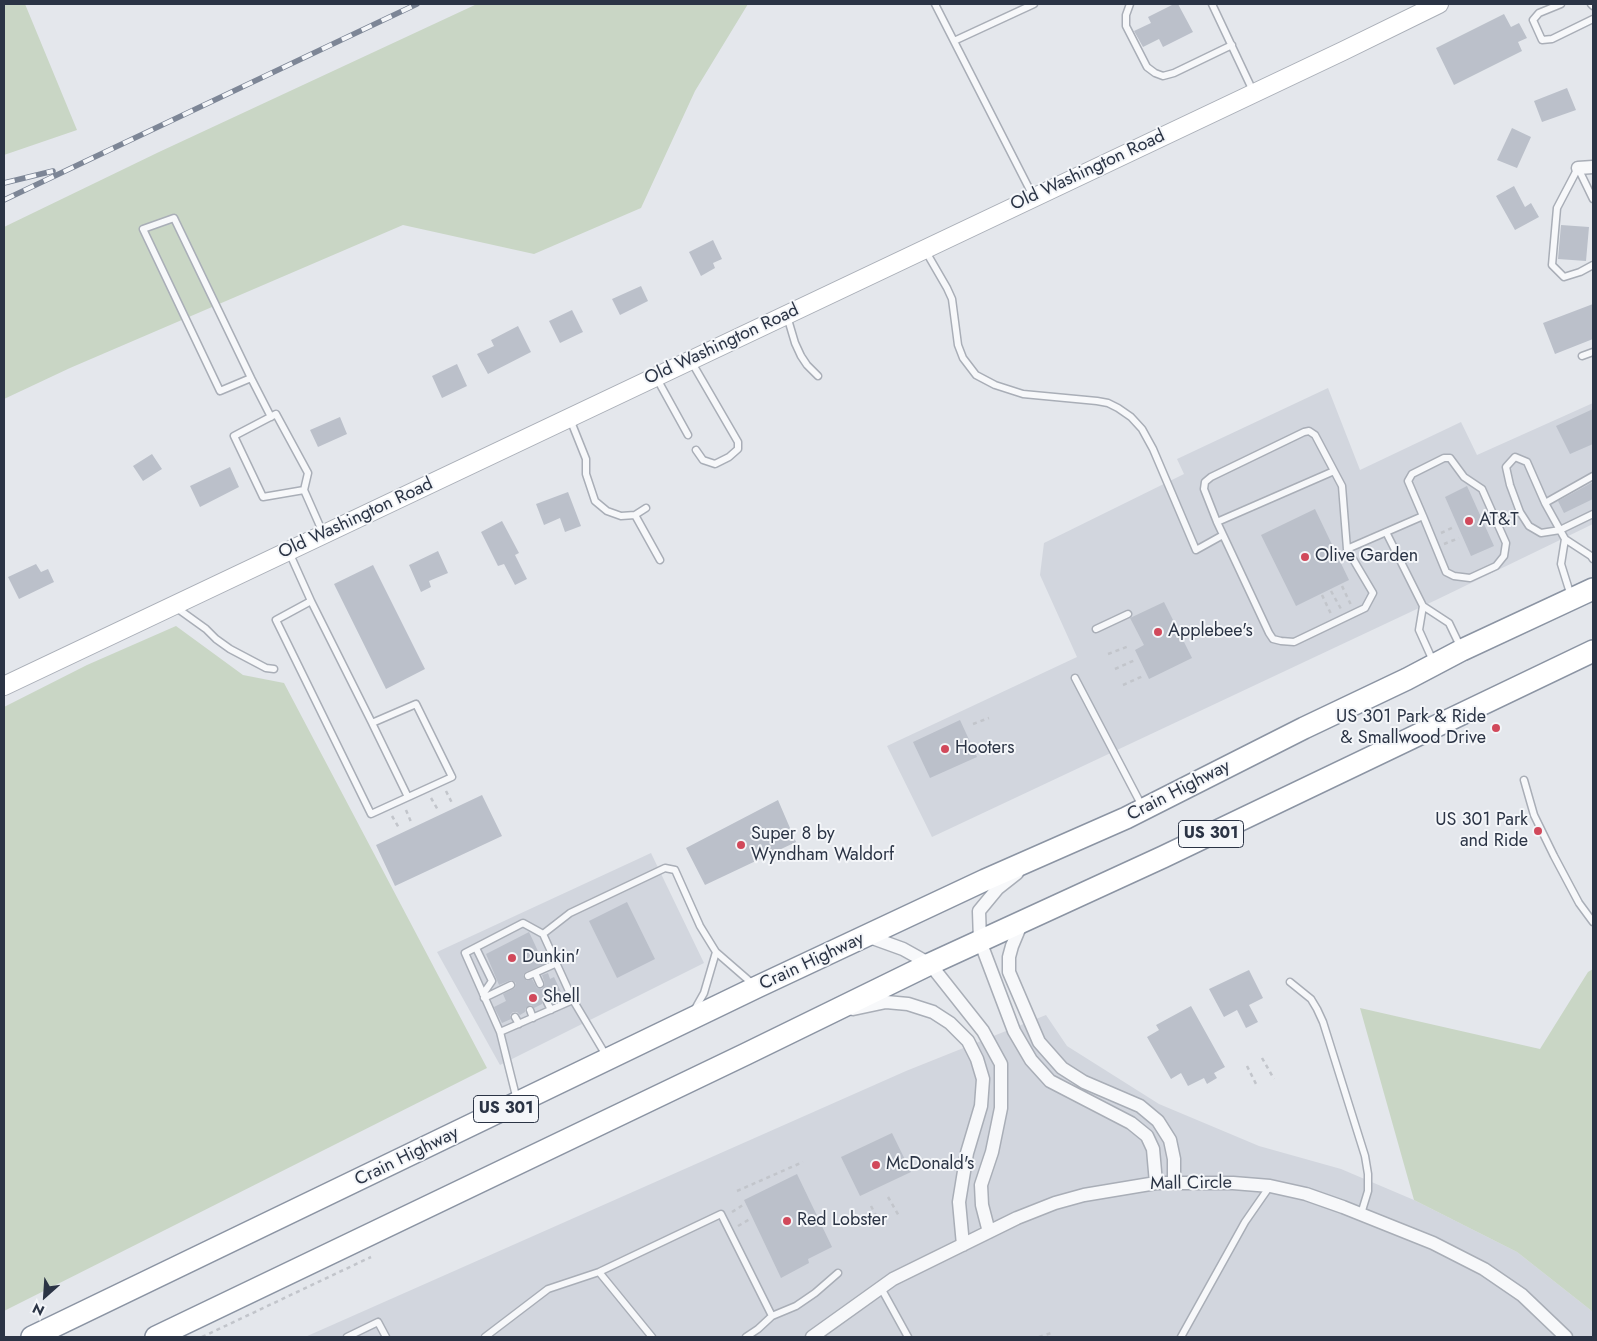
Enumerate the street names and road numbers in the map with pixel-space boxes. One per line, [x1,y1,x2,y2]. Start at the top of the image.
street label: Old Washington Road [1007,126,1169,216]
street label: Old Washington Road [641,300,803,390]
street label: Old Washington Road [275,474,437,564]
street label: Crain Highway [1124,756,1234,826]
road number: US 301 [1178,821,1244,848]
street label: Crain Highway [756,928,868,996]
road number: US 301 [474,1096,538,1122]
street label: Crain Highway [352,1123,462,1191]
street label: Mall Circle [1150,1172,1232,1196]

